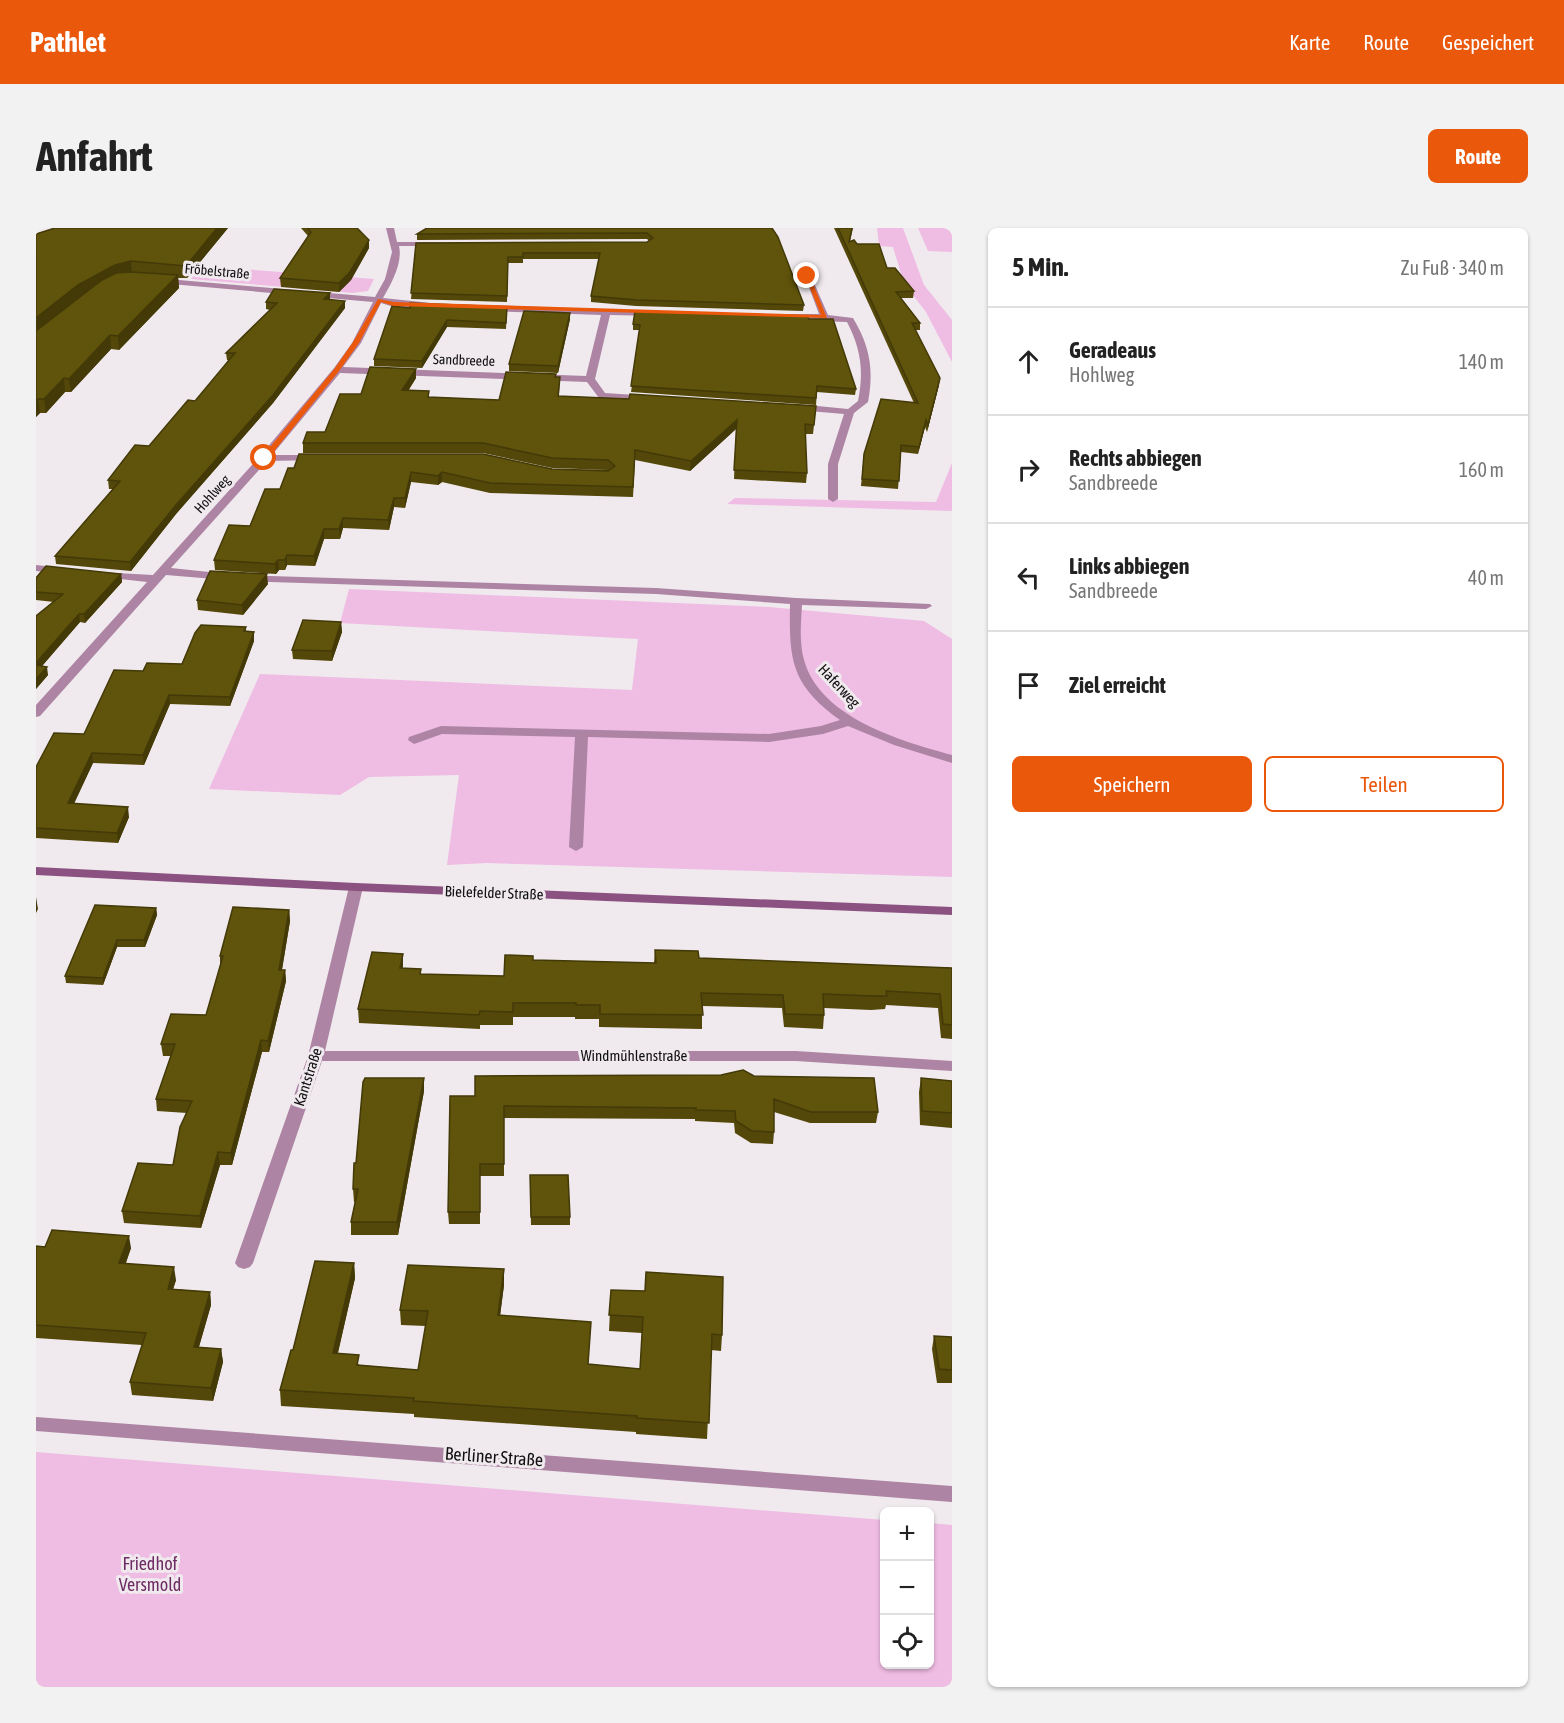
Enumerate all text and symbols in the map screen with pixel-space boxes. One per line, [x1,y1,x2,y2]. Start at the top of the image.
text: Pathlet [30,26,106,58]
text: Karte [1289,30,1330,54]
text: Route [1363,30,1409,54]
text: Gespeichert [1442,30,1534,54]
button: Route [1428,129,1528,183]
text: Anfahrt [36,132,153,180]
text: 5 Min. [1012,252,1068,282]
text: Zu Fuß · 340 m [1401,256,1504,279]
street label: Fröbelstraße [184,260,250,282]
route end [793,262,819,288]
text: Geradeaus [1069,337,1156,363]
icon: ahead [1012,345,1045,378]
text: 140 m [1459,350,1504,373]
street label: Sandbreede [433,351,495,369]
text: Hohlweg [1069,363,1134,386]
route start [250,444,276,470]
text: Rechts abbiegen [1069,445,1202,471]
icon: right [1012,453,1045,486]
text: 160 m [1459,458,1504,481]
text: Sandbreede [1069,471,1158,494]
street label: Hohlweg [191,472,233,516]
text: Links abbiegen [1069,553,1190,579]
icon: left [1012,561,1045,594]
text: 40 m [1468,566,1504,589]
text: Sandbreede [1069,579,1158,602]
street label: Haferweg [815,660,864,711]
icon: arrive [1012,669,1045,702]
text: Ziel erreicht [1069,672,1166,698]
button: Speichern [1012,756,1252,812]
button: Teilen [1264,756,1504,812]
street label: Bielefelder Straße [444,882,544,903]
street label: Kantstraße [290,1045,325,1108]
street label: Windmühlenstraße [581,1047,687,1064]
street label: Berliner Straße [444,1443,544,1470]
map controls [880,1507,934,1669]
button: + [880,1507,934,1561]
park label: Friedhof Versmold [119,1553,181,1595]
button: − [880,1561,934,1615]
button: locate [880,1615,934,1669]

